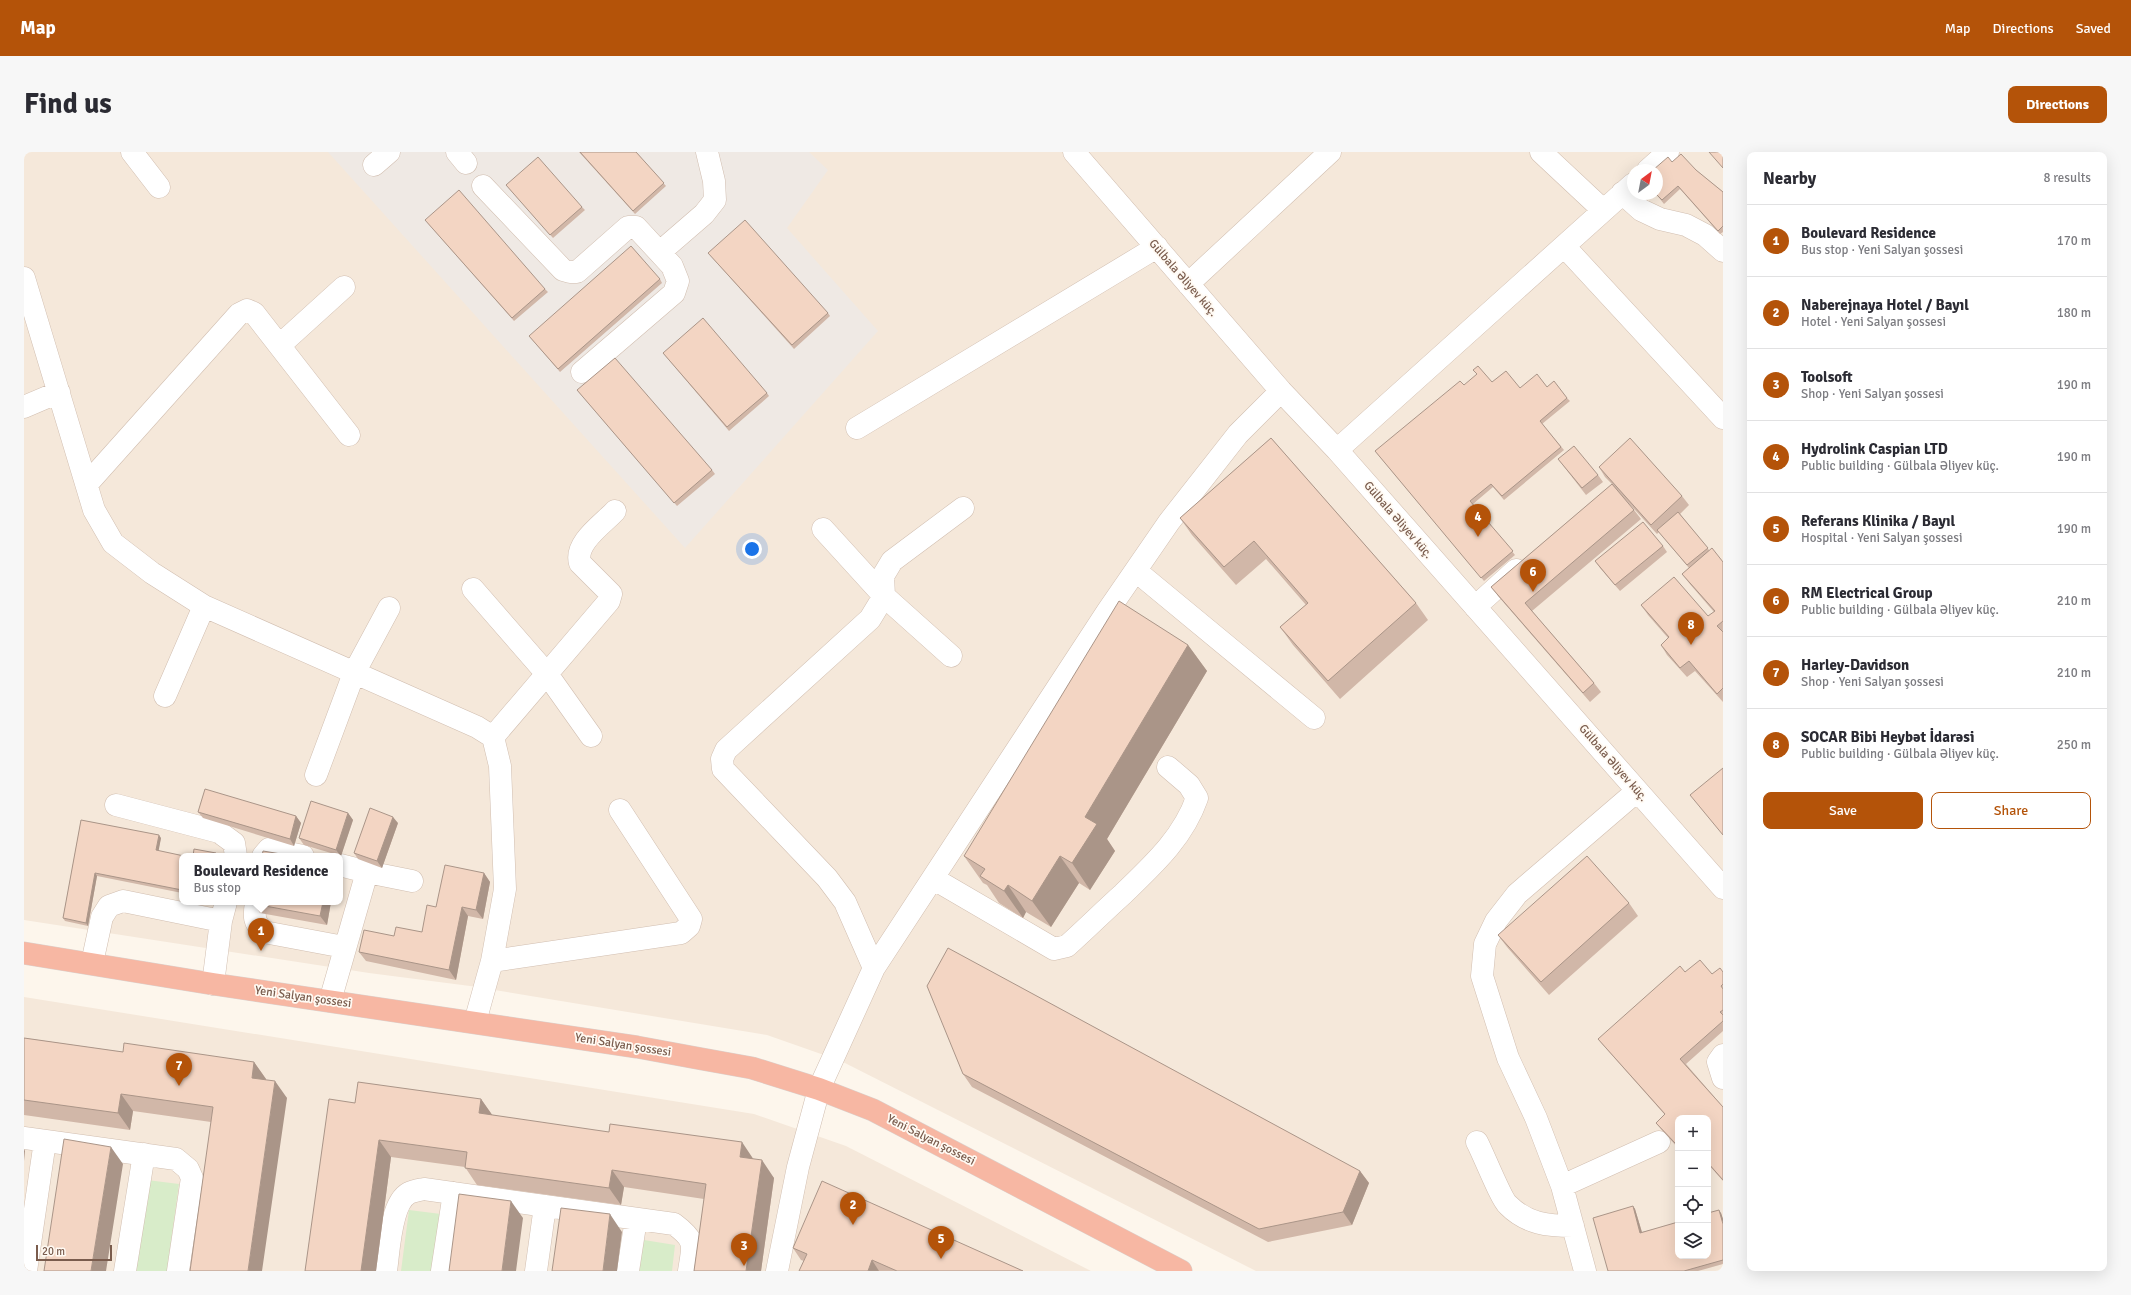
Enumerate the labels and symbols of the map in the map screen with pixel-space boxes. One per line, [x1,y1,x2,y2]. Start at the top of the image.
north arrow [1627,164,1663,200]
street label: Gülbala Əliyev küç. [1145,236,1221,320]
street label: Gülbala Əliyev küç. [1360,478,1436,562]
pin: 4 [1465,504,1491,537]
your location [742,539,762,559]
pin: 6 [1520,559,1546,592]
pin: 8 [1678,612,1704,645]
street label: Gülbala Əliyev küç. [1575,721,1651,805]
pin: 1 [248,918,274,951]
street label: Yeni Salyan şossesi [254,983,352,1011]
street label: Yeni Salyan şossesi [574,1030,672,1060]
pin: 7 [166,1053,192,1086]
street label: Yeni Salyan şossesi [884,1111,978,1169]
pin: 2 [840,1192,866,1225]
pin: 5 [928,1226,954,1259]
pin: 3 [731,1233,757,1266]
scale bar [36,1243,112,1262]

